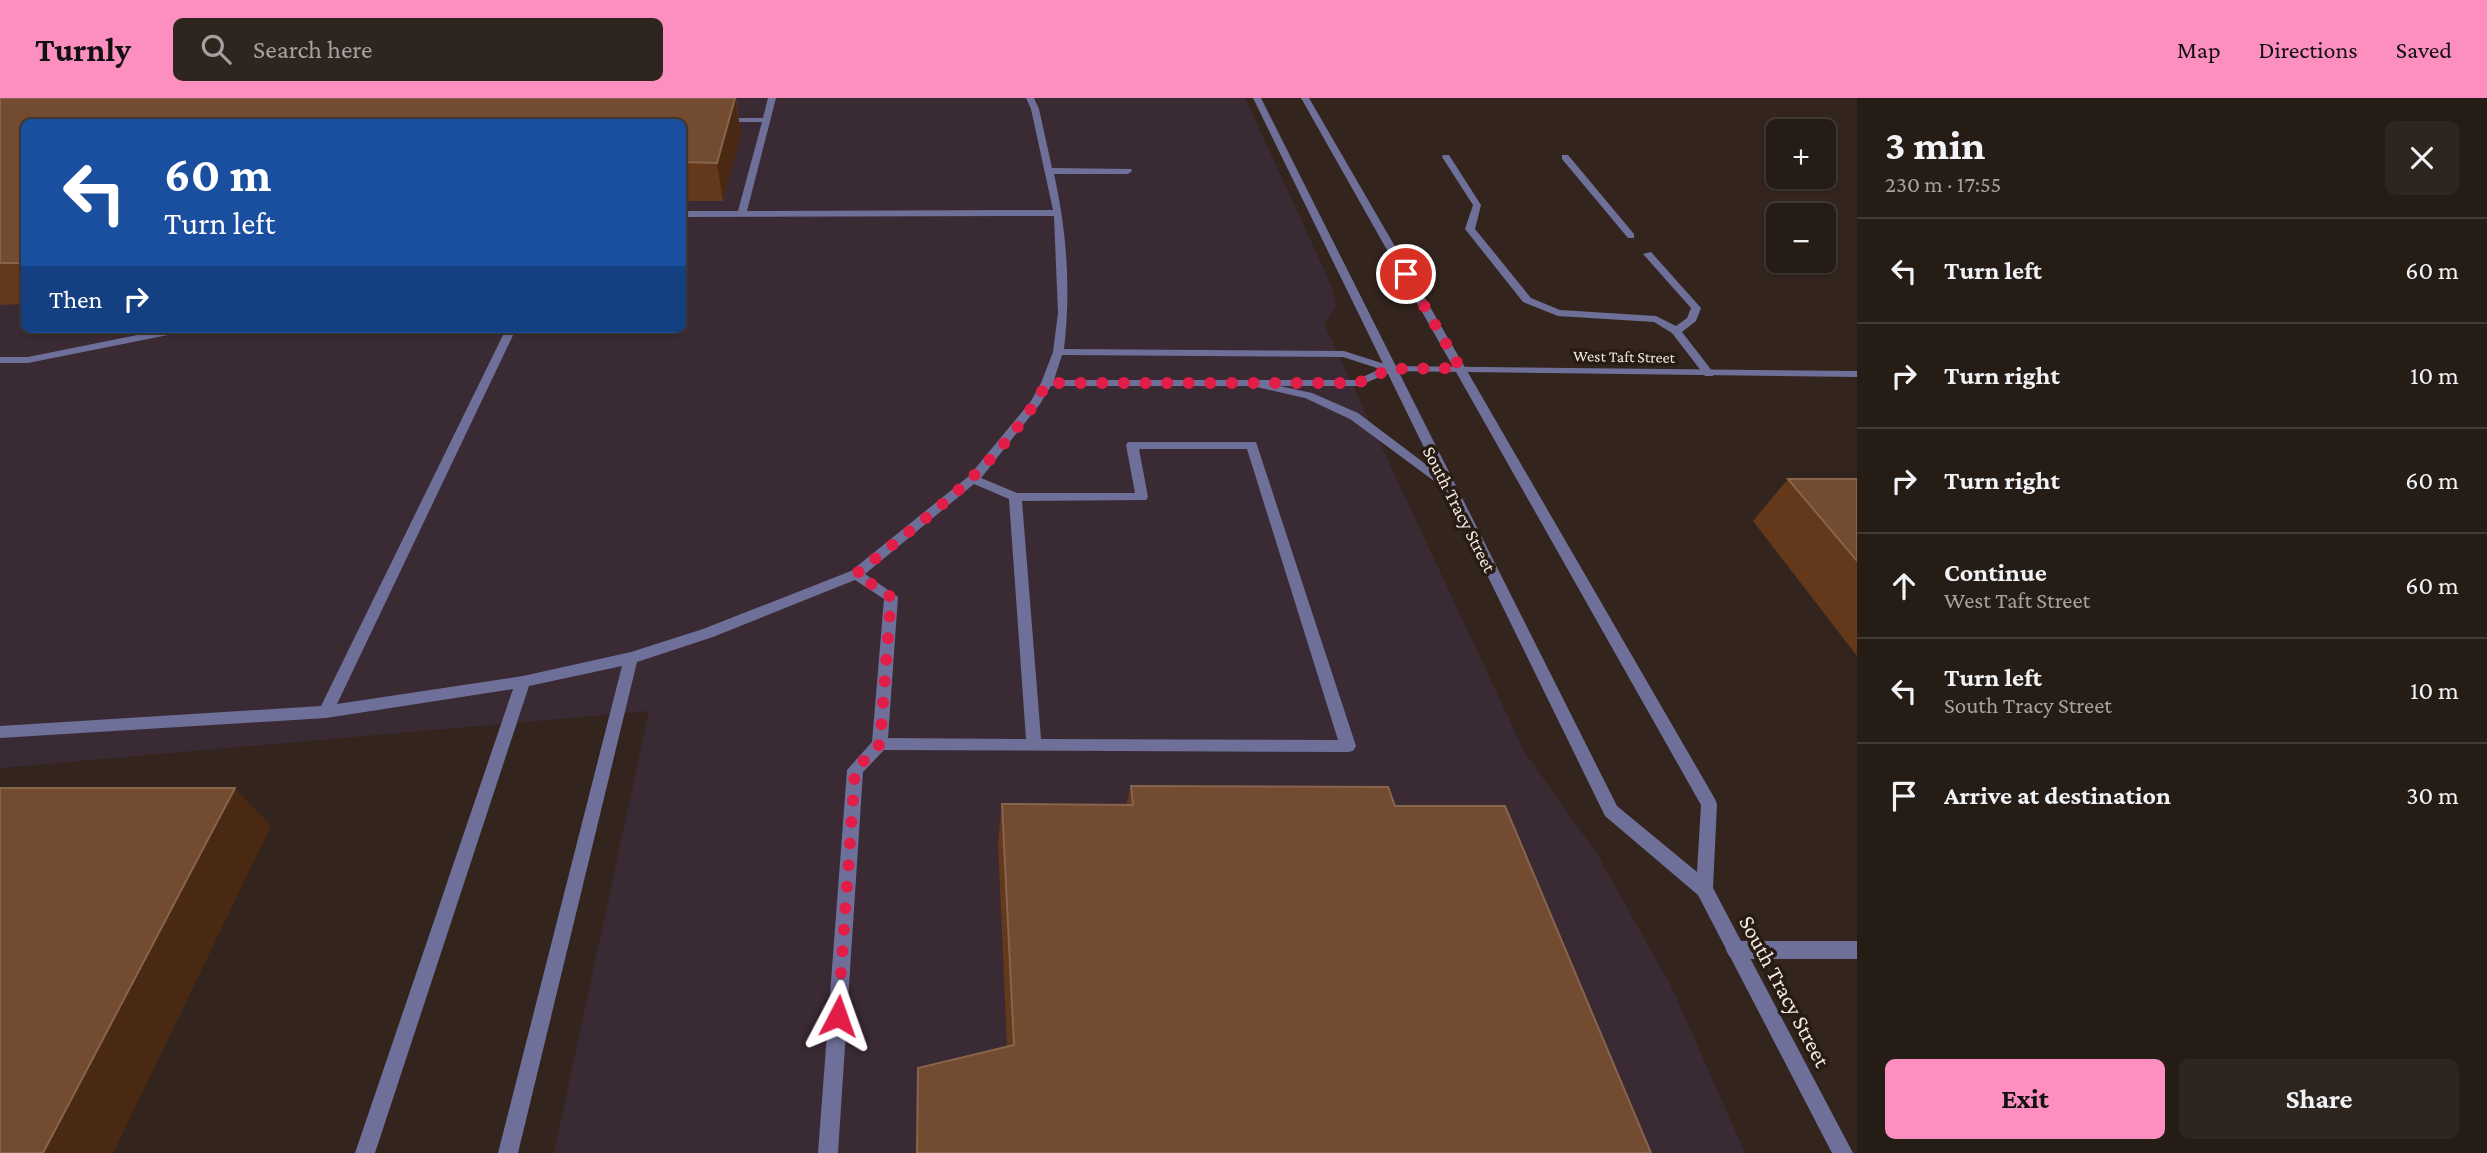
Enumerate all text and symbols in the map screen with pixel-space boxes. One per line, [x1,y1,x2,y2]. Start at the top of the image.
search box [173,18,663,81]
icon: search [197,30,235,68]
text: Turnly [35,31,131,68]
text: Search here [253,35,372,64]
text: Map [2177,36,2221,63]
text: Directions [2259,36,2358,63]
text: Saved [2396,36,2452,63]
map controls [1766,119,1836,273]
button: + [1766,119,1836,189]
text: 3 min [1885,121,1985,168]
button: close [2385,121,2459,195]
icon: left [49,147,140,238]
text: 60 m [164,147,271,202]
text: 230 m · 17:55 [1885,171,2001,197]
button: − [1766,203,1836,273]
text: Turn left [164,205,275,241]
pin [1376,244,1436,304]
icon: left [1885,252,1923,290]
icon: arrive [1387,255,1425,293]
text: Turn left [1944,256,2042,285]
text: 60 m [2405,256,2459,285]
icon: right [117,280,155,318]
text: Then [49,285,103,314]
street label: West Taft Street [1573,347,1676,366]
icon: right [1885,357,1923,395]
text: Turn right [1944,361,2060,390]
text: 10 m [2410,361,2459,390]
street label: South Tracy Street [1419,443,1501,576]
icon: right [1885,462,1923,500]
text: Turn right [1944,466,2060,495]
text: 60 m [2405,466,2459,495]
text: Continue [1944,558,2047,587]
icon: ahead [1885,567,1923,605]
text: 60 m [2405,571,2459,600]
text: West Taft Street [1944,587,2090,613]
text: Turn left [1944,663,2042,692]
icon: left [1885,672,1923,710]
text: 10 m [2410,676,2459,705]
text: South Tracy Street [1944,692,2112,718]
icon: arrive [1885,777,1923,815]
text: Arrive at destination [1944,781,2171,810]
text: 30 m [2406,781,2459,810]
street label: South Tracy Street [1734,911,1836,1072]
position arrow [801,979,875,1053]
button: Exit [1885,1059,2165,1139]
button: Share [2179,1059,2459,1139]

